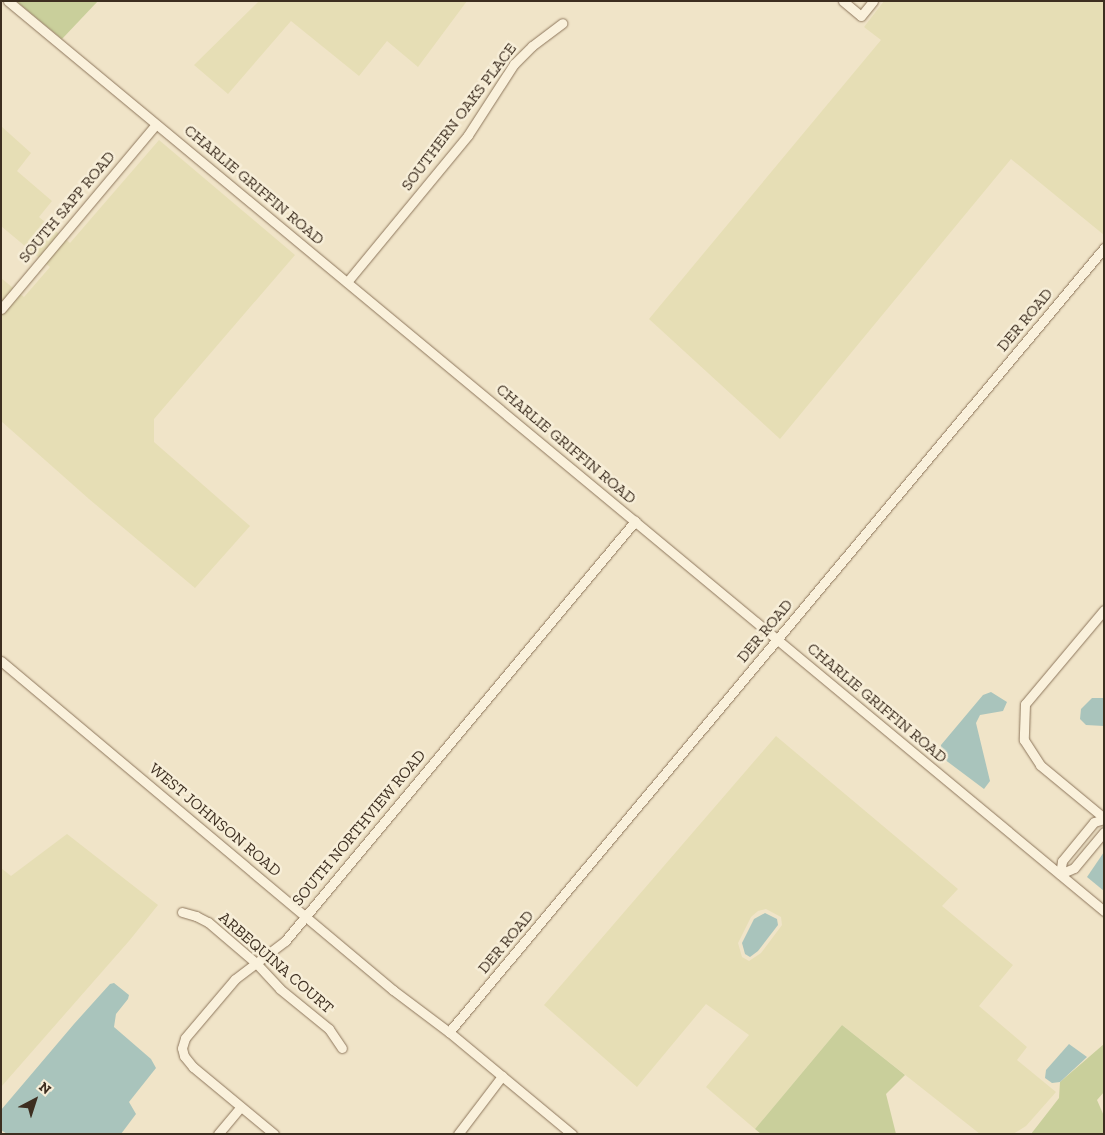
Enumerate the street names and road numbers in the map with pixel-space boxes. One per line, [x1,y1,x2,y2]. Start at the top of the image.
street label: SOUTHERN OAKS PLACE [397,39,521,195]
street label: CHARLIE GRIFFIN ROAD [180,121,328,249]
street label: SOUTH SAPP ROAD [15,147,119,267]
street label: DER ROAD [993,284,1057,356]
street label: CHARLIE GRIFFIN ROAD [492,380,640,508]
street label: DER ROAD [733,595,797,667]
street label: CHARLIE GRIFFIN ROAD [803,639,951,767]
street label: SOUTH NORTHVIEW ROAD [288,746,430,910]
street label: WEST JOHNSON ROAD [145,759,285,881]
street label: DER ROAD [474,906,538,978]
street label: ARBEQUINA COURT [215,908,337,1018]

